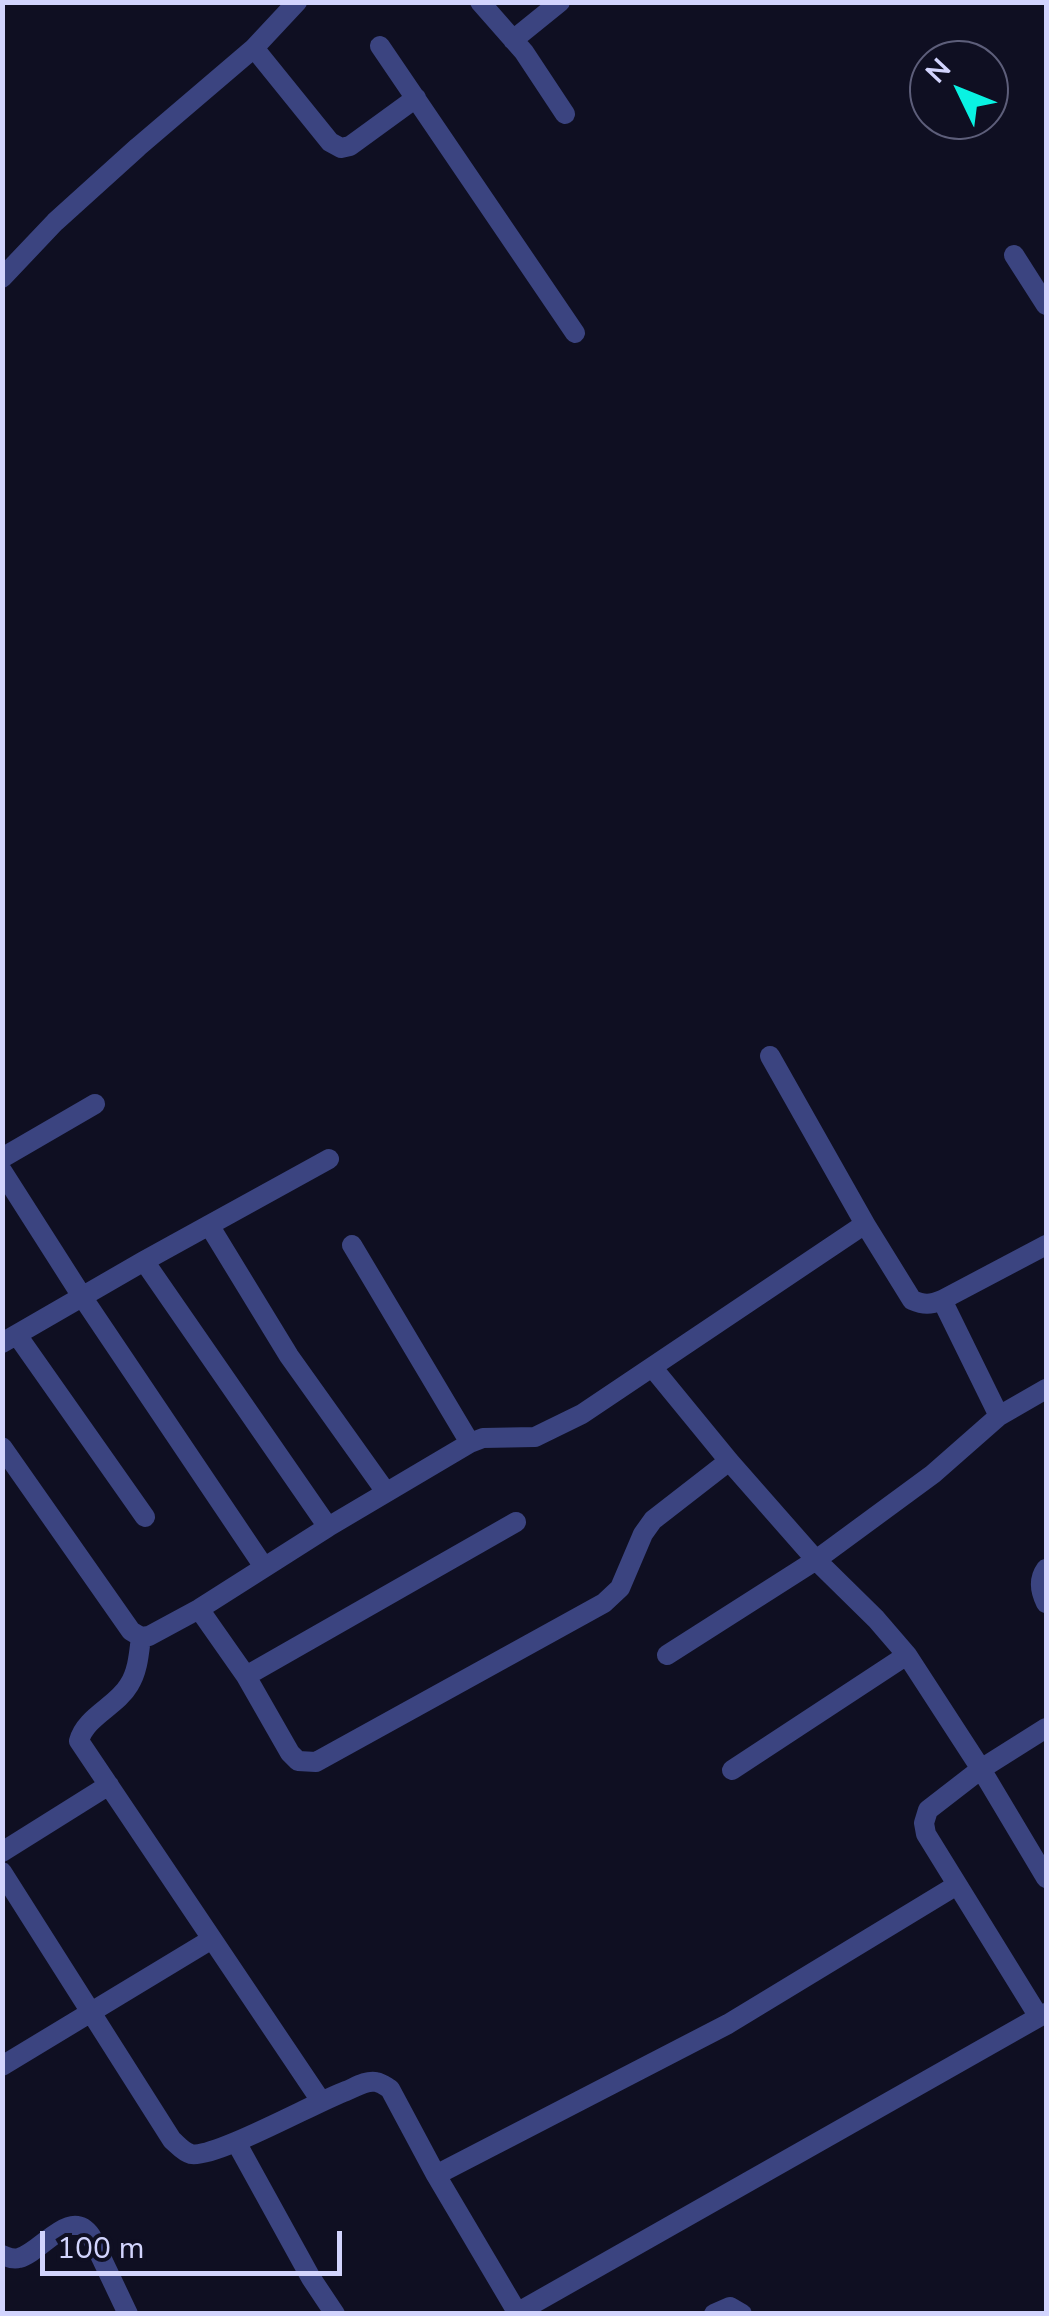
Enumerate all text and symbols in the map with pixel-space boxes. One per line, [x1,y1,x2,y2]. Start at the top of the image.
north arrow [909,40,1009,140]
text: N [917,50,960,92]
scale bar [45,2211,348,2273]
text: 100 m [57,2228,144,2269]

